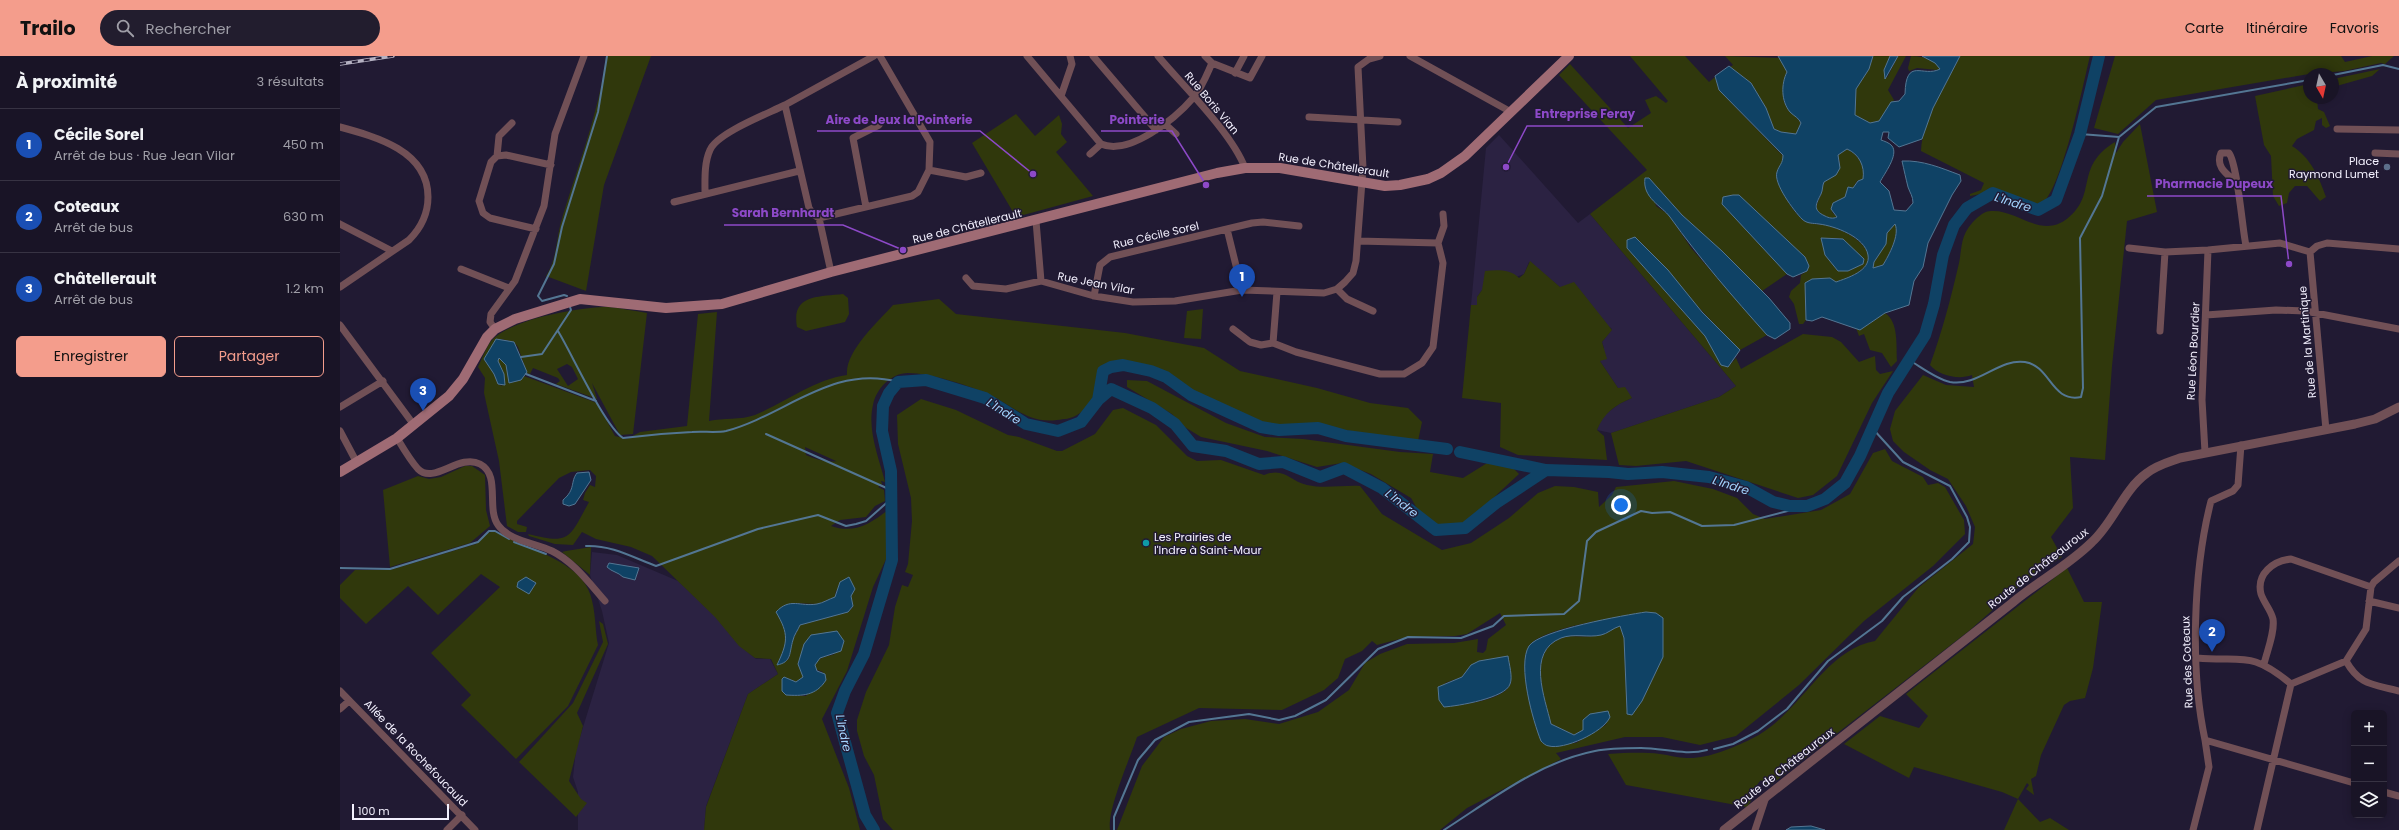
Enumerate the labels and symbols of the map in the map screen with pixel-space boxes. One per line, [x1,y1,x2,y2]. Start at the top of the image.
street label: Rue Boris Vian [1181,68,1243,138]
north arrow [2303,68,2339,104]
callout: Entreprise Feray [1527,102,1643,126]
text: Entreprise Feray [1535,105,1636,122]
callout: Aire de Jeux la Pointerie [817,107,980,131]
callout: Pointerie [1101,107,1172,131]
text: Aire de Jeux la Pointerie [826,111,973,128]
text: Pointerie [1109,111,1165,128]
street label: Rue de Châtellerault [1277,148,1391,182]
place label: Place Raymond Lumet [2289,153,2379,182]
marker: Place Raymond Lumet [2382,162,2392,172]
callout: Pharmacie Dupeux [2147,172,2281,196]
text: Pharmacie Dupeux [2155,175,2274,192]
water label: L'Indre [1992,188,2034,216]
callout: Sarah Bernhardt [724,201,843,225]
text: Sarah Bernhardt [732,204,834,221]
street label: Rue de Châtellerault [911,205,1023,247]
street label: Rue Cécile Sorel [1111,217,1201,253]
pin: 1 [1229,264,1255,297]
street label: Rue Jean Vilar [1056,268,1136,298]
street label: Rue de la Martinique [2294,285,2320,399]
street label: Rue Léon Bourdier [2182,302,2204,400]
pin: 3 [410,378,436,411]
water label: L'Indre [983,394,1025,429]
water label: L'Indre [1710,471,1752,499]
water label: L'Indre [1382,485,1423,522]
your location [1611,495,1631,515]
street label: Route de Châteauroux [1984,523,2092,612]
place label: Les Prairies de l'Indre à Saint-Maur [1154,529,1262,558]
marker: Les Prairies de l'Indre à Saint-Maur [1141,538,1151,548]
street label: Rue des Coteaux [2177,615,2197,709]
pin: 2 [2199,619,2225,652]
street label: Allée de la Rochefoucauld [361,696,471,810]
water label: L'Indre [832,713,856,754]
street label: Route de Châteauroux [1730,723,1838,812]
scale bar [352,802,449,821]

